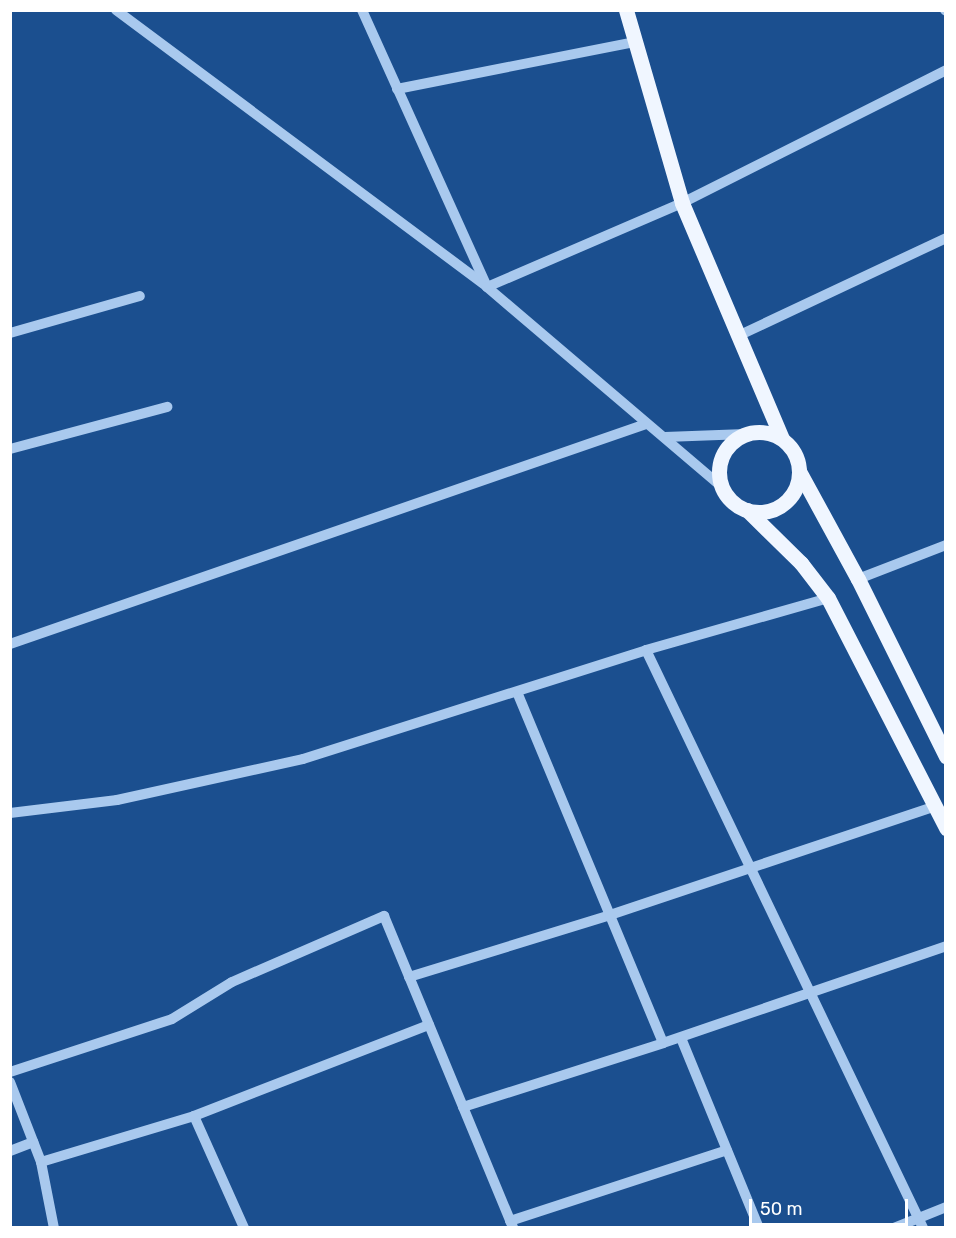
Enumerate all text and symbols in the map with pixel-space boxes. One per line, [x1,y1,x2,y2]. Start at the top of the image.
scale bar [752,1187,911,1225]
text: 50 m [760,1198,803,1220]

